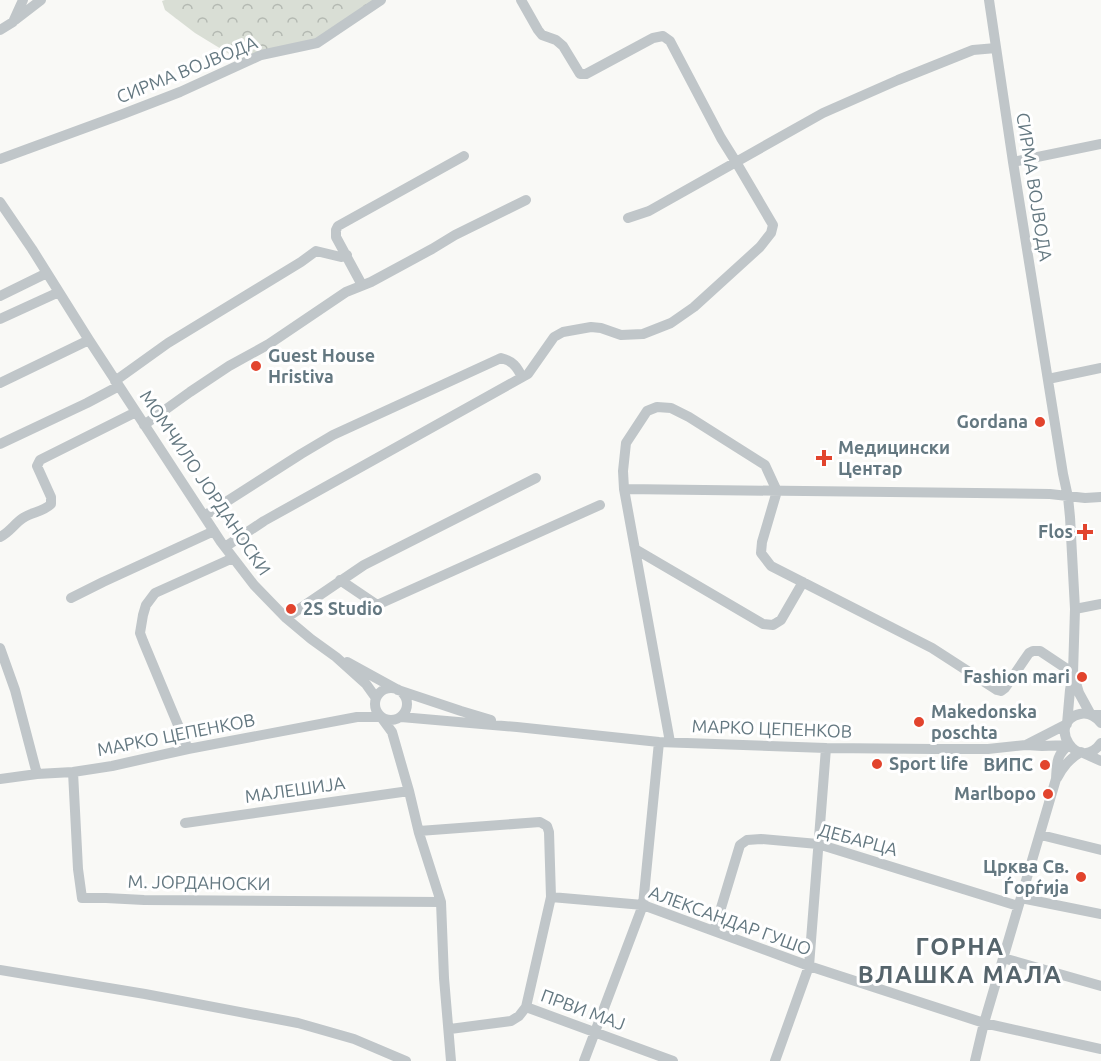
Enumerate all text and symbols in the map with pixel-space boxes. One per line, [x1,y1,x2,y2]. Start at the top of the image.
street label: СИРМА ВОЈВОДА [113,32,260,106]
street label: СИРМА ВОЈВОДА [1013,111,1057,263]
place label: Guest House Hristiva [268,345,375,386]
marker: Guest House Hristiva [249,359,263,373]
street label: МОМЧИЛО ЈОРДАНОСКИ [136,386,275,579]
place label: Gordana [957,411,1028,431]
marker: Gordana [1033,415,1047,429]
place label: Медицински Центар [838,437,950,478]
marker: Медицински Центар [815,449,833,467]
place label: Flos [1038,521,1073,541]
marker: Flos [1078,525,1092,539]
place label: 2S Studio [303,598,383,618]
marker: 2S Studio [284,602,298,616]
place label: Fashion mari [963,666,1070,686]
marker: Fashion mari [1075,670,1089,684]
place label: Makedonska poschta [931,701,1037,742]
street label: МАРКО ЦЕПЕНКОВ [95,709,256,759]
street label: МАРКО ЦЕПЕНКОВ [692,715,853,741]
marker: Makedonska poschta [912,715,926,729]
place label: Sport life [889,753,968,773]
place label: ВИПС [983,754,1033,774]
marker: Sport life [870,757,884,771]
marker: ВИПС [1038,758,1052,772]
street label: МАЛЕШИЈА [243,772,347,806]
place label: Marlbopo [954,783,1036,803]
marker: Marlbopo [1041,787,1055,801]
street label: ДЕБАРЦА [817,819,900,859]
place label: Црква Св. Ѓoрѓијa [983,856,1069,897]
marker: Црква Св. Ѓoрѓијa [1074,870,1088,884]
street label: М. ЈОРДАНОСКИ [127,871,271,893]
street label: АЛЕКСАНДАР ГУШО [647,881,814,959]
district label: ГОРНА ВЛАШКА МАЛА [858,933,1062,988]
street label: ПРВИ МАЈ [538,985,628,1034]

